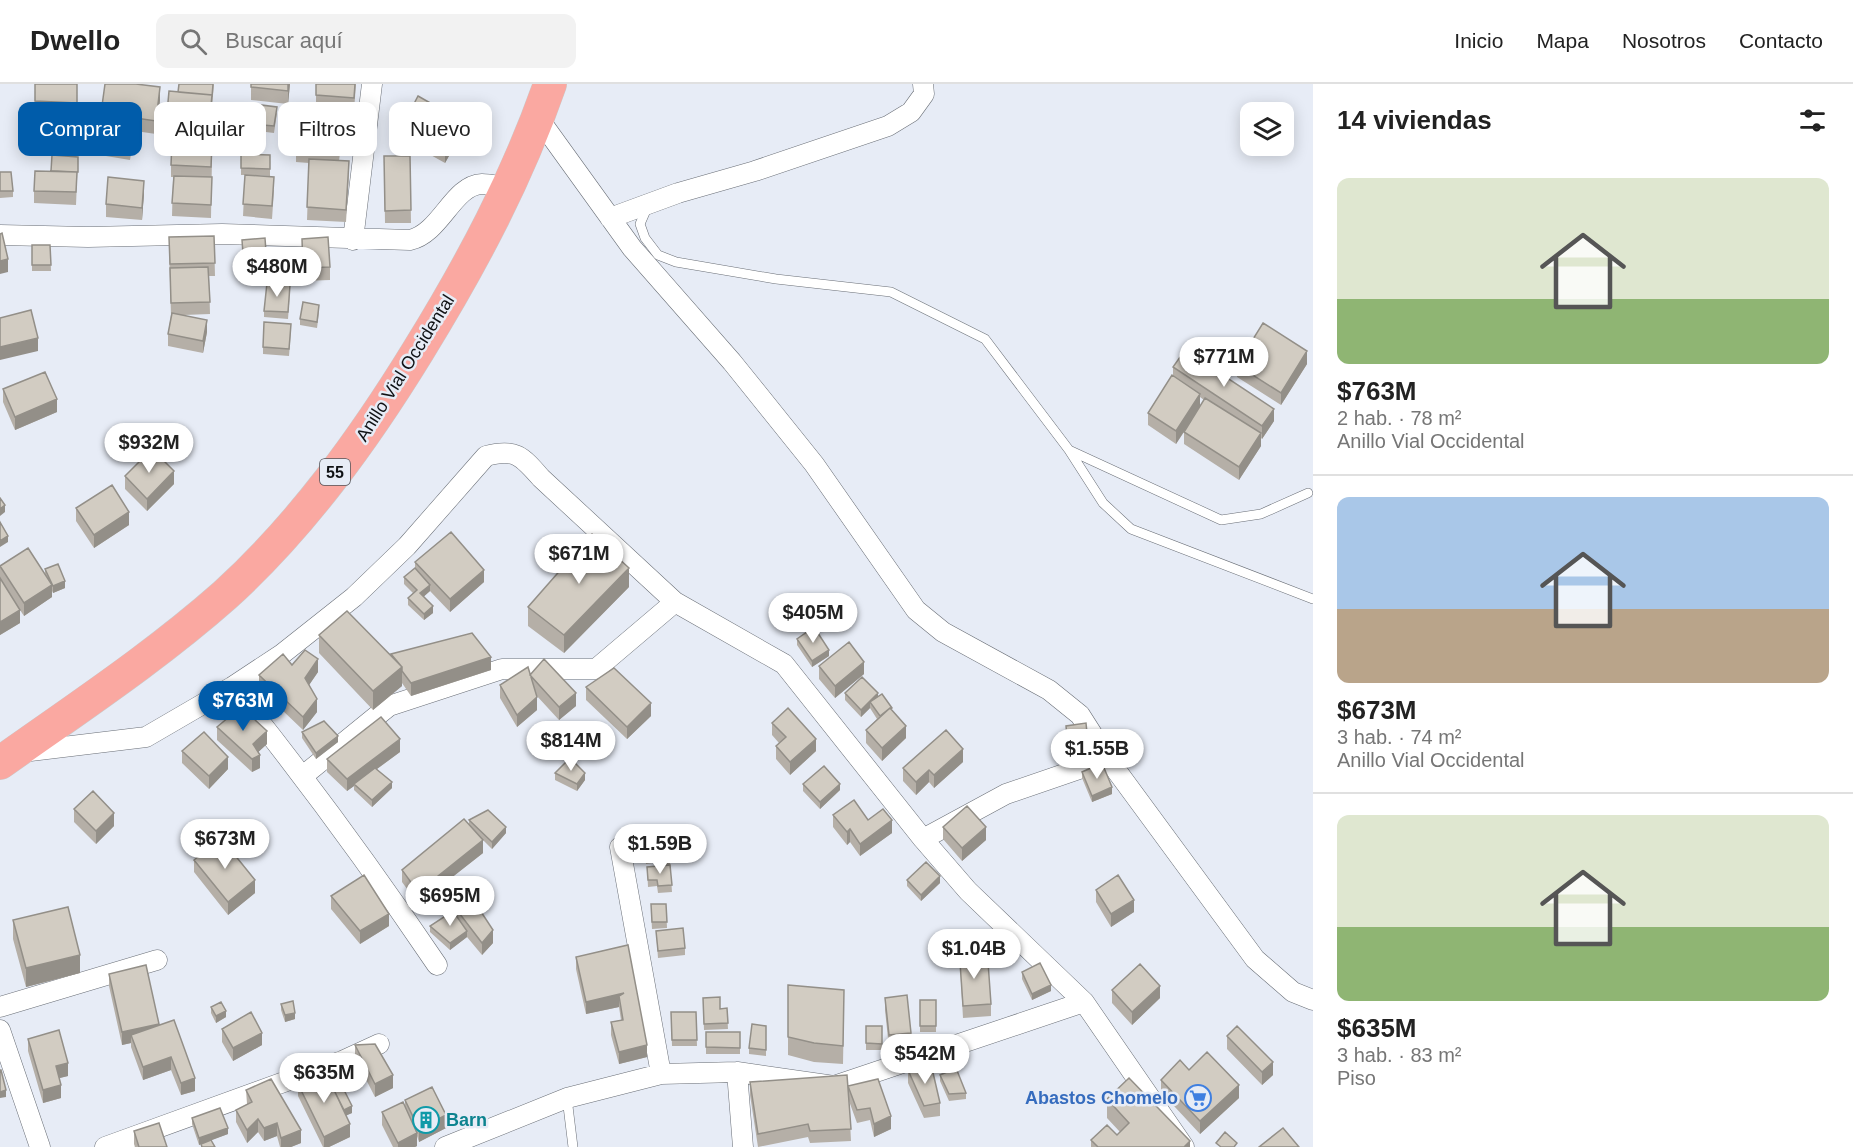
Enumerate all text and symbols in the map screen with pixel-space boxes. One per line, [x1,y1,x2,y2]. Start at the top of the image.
search box [156,14,576,68]
text: Dwello [30,25,120,56]
icon: search [177,25,210,58]
text: Buscar aquí [225,28,343,53]
text: Inicio [1454,29,1503,52]
text: Mapa [1536,29,1589,52]
text: Nosotros [1622,29,1706,52]
text: Contacto [1739,29,1823,52]
chip: Comprar [18,102,142,156]
chip: Alquilar [154,102,266,156]
chip: Filtros [278,102,377,156]
chip: Nuevo [389,102,492,156]
map controls [1240,102,1294,156]
button: layers [1240,102,1294,156]
icon: filters [1796,104,1829,137]
text: 14 viviendas [1337,105,1492,135]
icon: home [1529,217,1637,325]
pin: $480M [235,247,319,298]
text: $480M [246,255,308,277]
street label: Anillo Vial Occidental [352,291,458,445]
pin: $771M [1182,337,1266,388]
text: $771M [1193,345,1255,367]
text: $763M [1337,376,1417,406]
text: 2 hab. · 78 m² [1337,407,1462,429]
pin: $932M [107,423,191,474]
text: Anillo Vial Occidental [1337,430,1525,452]
text: $932M [118,431,180,453]
road number: 55 [320,459,350,485]
pin: $671M [537,534,621,585]
icon: home [1529,536,1637,644]
text: $671M [548,542,610,564]
pin: $405M [771,593,855,644]
text: $405M [782,601,844,623]
pin: $763M [201,681,285,732]
text: $763M [212,689,274,711]
text: $673M [1337,695,1417,725]
pin: $814M [529,721,613,772]
text: 3 hab. · 74 m² [1337,726,1462,748]
text: $814M [540,729,602,751]
pin: $1.55B [1048,729,1146,780]
text: $1.55B [1065,737,1129,759]
text: Anillo Vial Occidental [1337,749,1525,771]
pin: $673M [183,819,267,870]
pin: $1.59B [611,824,709,875]
text: $673M [194,827,256,849]
text: $1.59B [628,832,692,854]
icon: home [1529,854,1637,962]
pin: $695M [408,876,492,927]
text: $695M [419,884,481,906]
pin: $1.04B [925,929,1023,980]
text: $1.04B [942,937,1006,959]
text: $635M [1337,1013,1417,1043]
pin: $542M [883,1034,967,1085]
text: $542M [894,1042,956,1064]
text: 3 hab. · 83 m² [1337,1044,1462,1066]
pin: $635M [282,1053,366,1104]
text: $635M [293,1061,355,1083]
text: Piso [1337,1067,1376,1089]
supermarket icon: Abastos Chomelo [1183,1083,1213,1113]
place label: Abastos Chomelo [1025,1088,1178,1108]
building icon: Barn [411,1105,441,1135]
place label: Barn [446,1110,487,1130]

